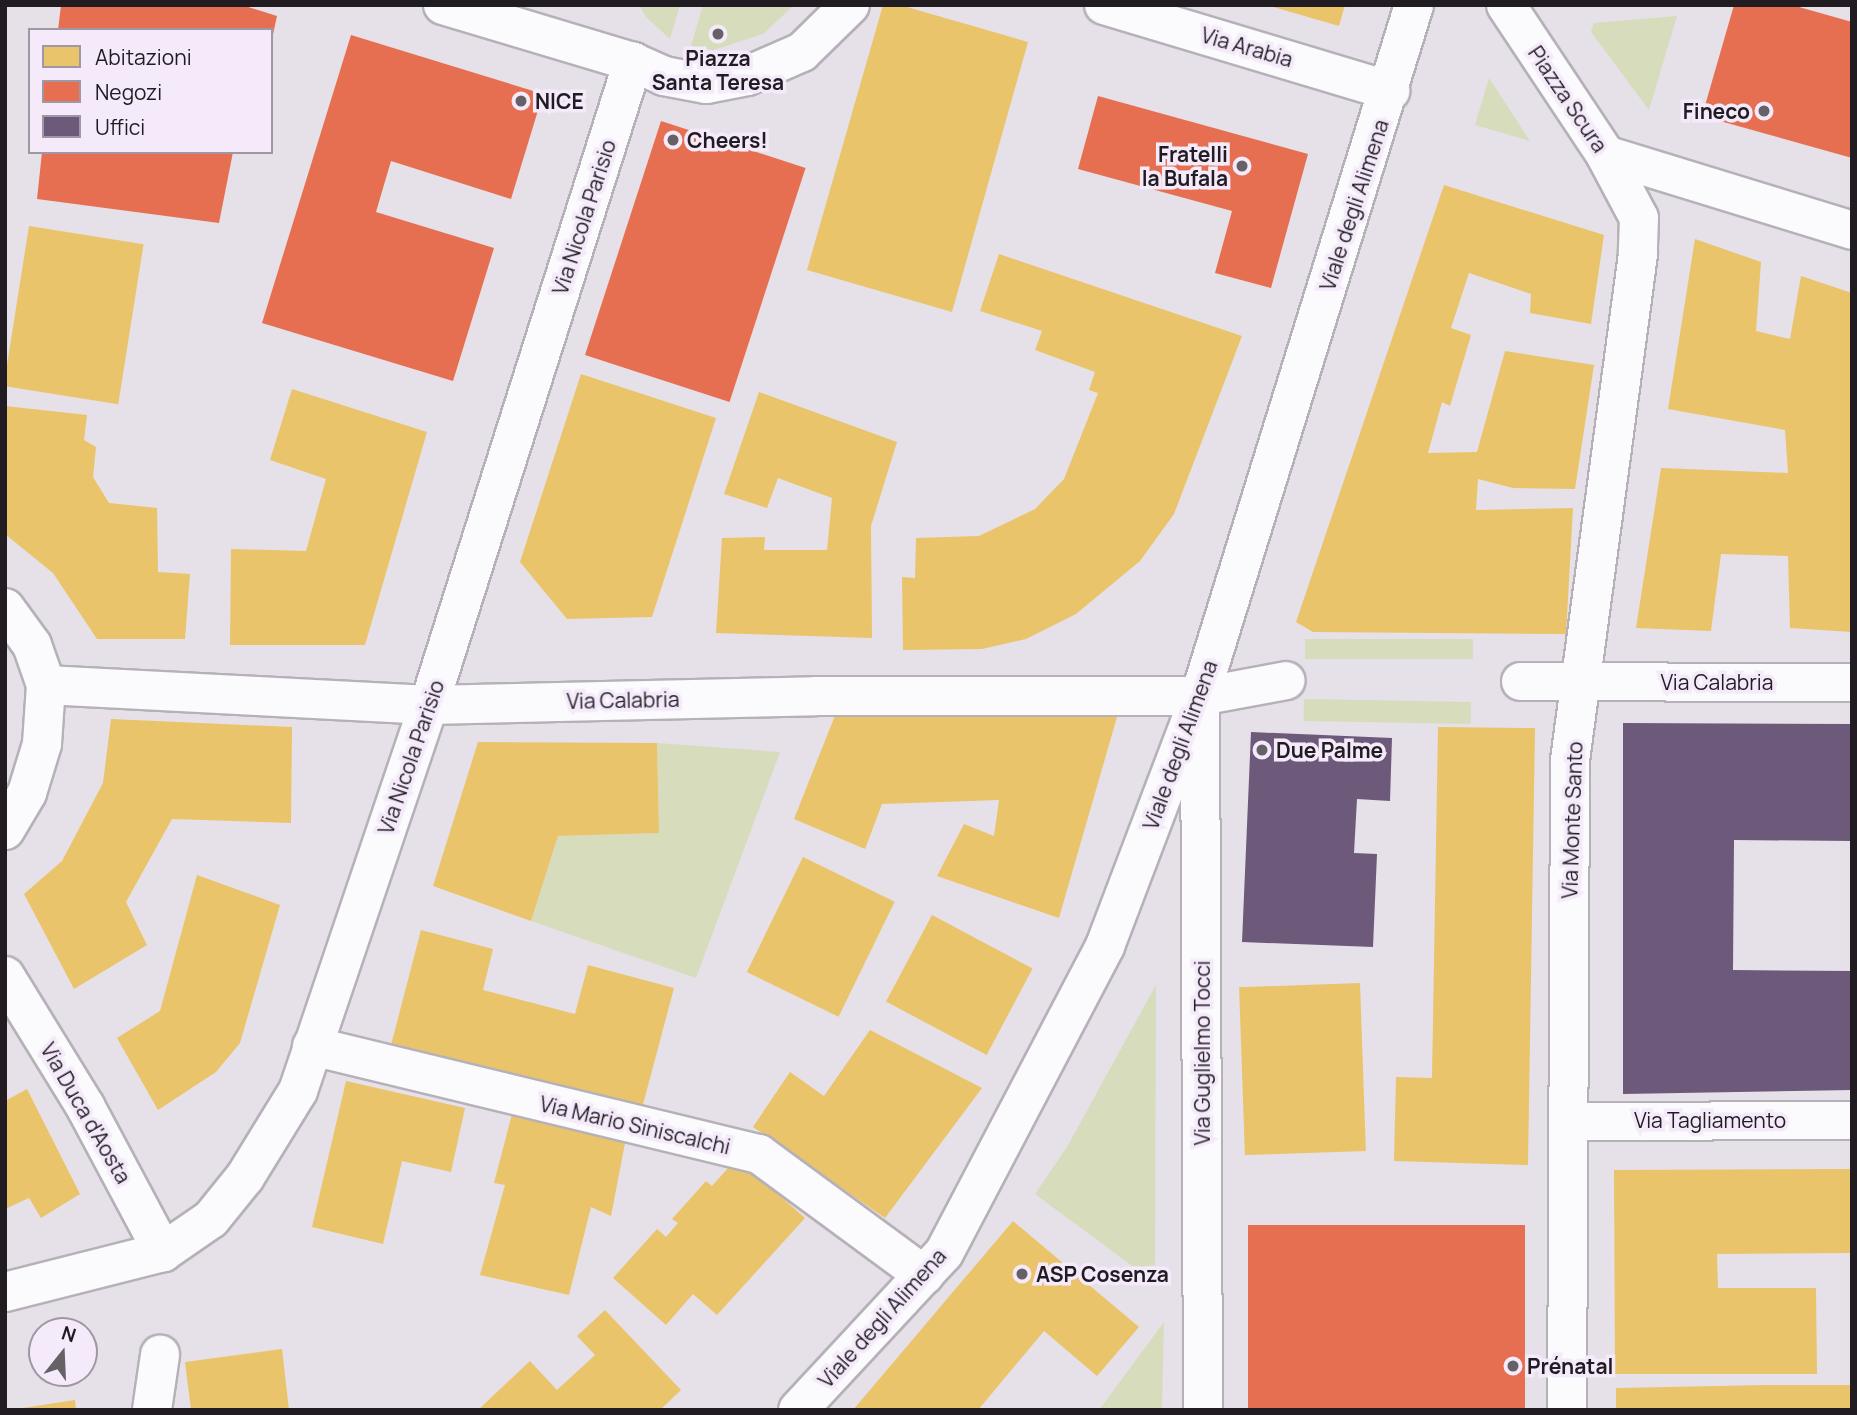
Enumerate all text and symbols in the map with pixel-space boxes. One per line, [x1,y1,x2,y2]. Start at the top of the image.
street label: Via Arabia [1198,22,1296,72]
marker: Piazza Santa Teresa [710,26,726,42]
legend [28,28,273,154]
street label: Piazza Scura [1523,41,1613,157]
text: Abitazioni [95,43,192,71]
place label: Piazza Santa Teresa [652,45,784,95]
text: Negozi [95,78,162,106]
place label: NICE [535,88,584,114]
marker: NICE [513,93,529,109]
place label: Fineco [1683,98,1750,124]
marker: Fineco [1756,103,1772,119]
text: Uffici [95,113,145,141]
street label: Viale degli Alimena [1314,116,1394,294]
place label: Cheers! [687,127,768,153]
marker: Cheers! [665,132,681,148]
street label: Via Nicola Parisio [547,136,621,298]
place label: Fratelli la Bufala [1142,141,1228,191]
marker: Fratelli la Bufala [1234,158,1250,174]
street label: Viale degli Alimena [1138,657,1222,833]
street label: Via Calabria [1661,669,1773,695]
street label: Via Nicola Parisio [373,677,449,837]
street label: Via Calabria [566,686,680,714]
place label: Due Palme [1276,737,1383,763]
street label: Via Monte Santo [1557,741,1587,899]
marker: Due Palme [1254,742,1270,758]
street label: Via Guglielmo Tocci [1189,961,1215,1145]
street label: Via Duca d'Aosta [36,1038,136,1188]
street label: Via Mario Siniscalchi [537,1091,733,1159]
street label: Via Tagliamento [1634,1107,1786,1133]
street label: Viale degli Alimena [813,1243,951,1393]
place label: ASP Cosenza [1036,1261,1169,1287]
marker: ASP Cosenza [1014,1266,1030,1282]
north arrow [28,1317,98,1387]
text: N [58,1319,79,1348]
place label: Prénatal [1527,1353,1613,1379]
marker: Prénatal [1505,1358,1521,1374]

